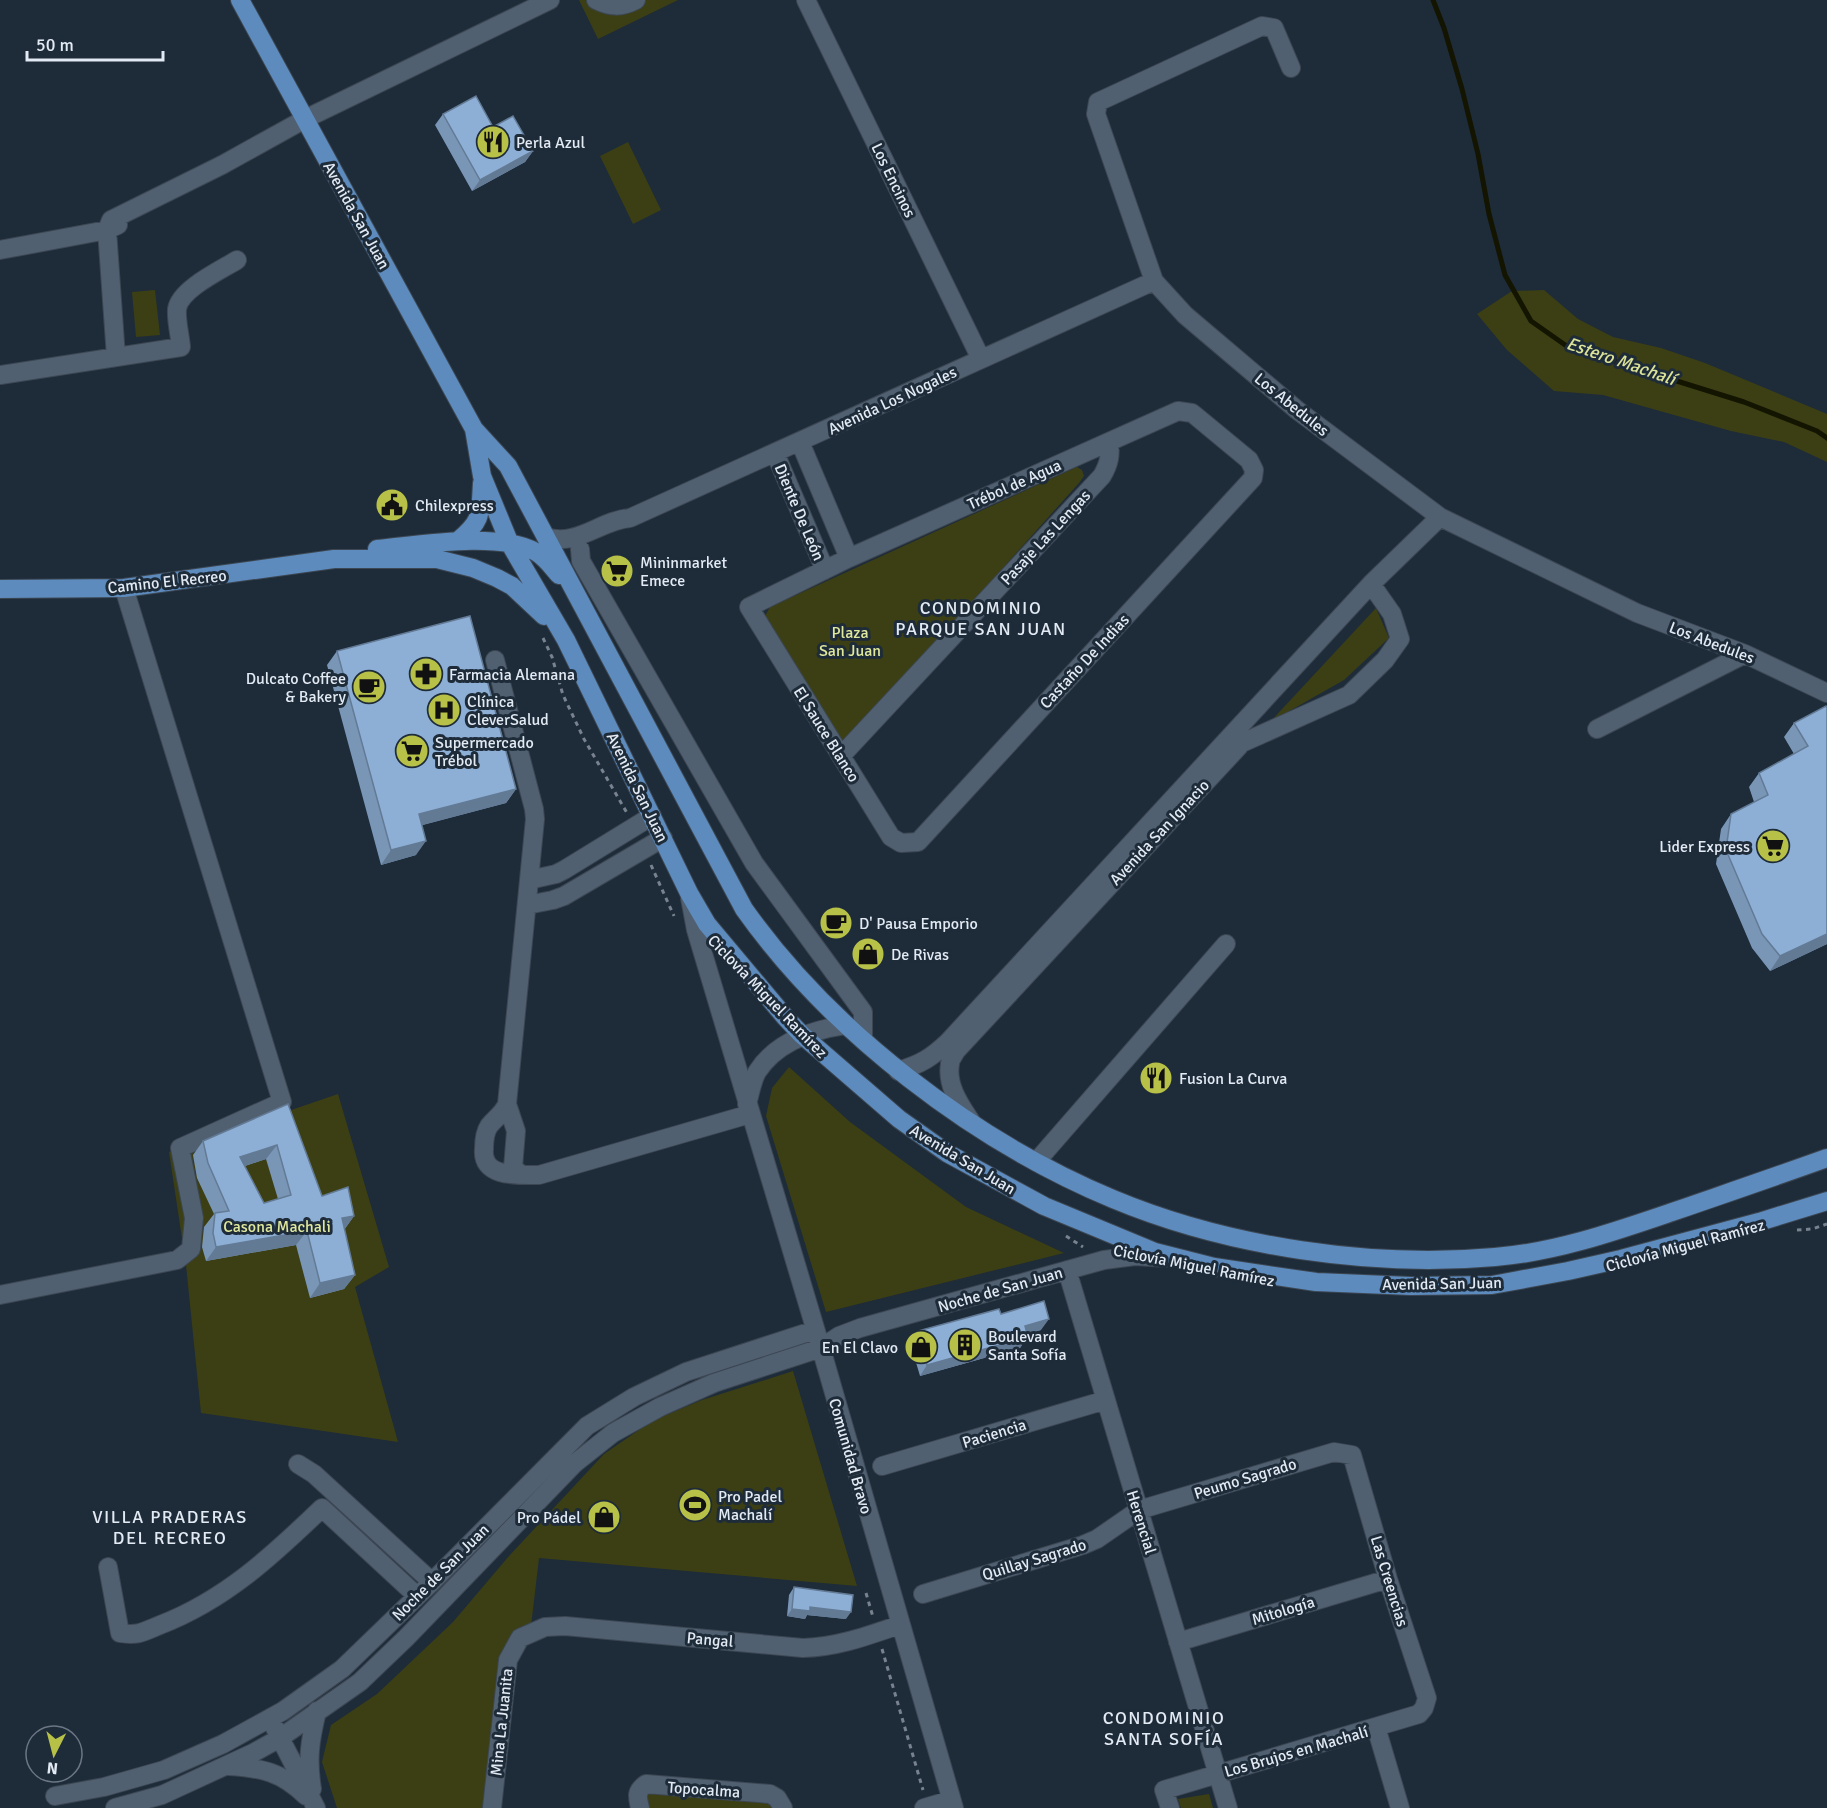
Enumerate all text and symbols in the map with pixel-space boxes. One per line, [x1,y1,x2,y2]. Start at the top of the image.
scale bar [27,24,164,62]
text: 50 m [36,34,74,56]
restaurant icon: Perla Azul [475,124,511,160]
place label: Perla Azul [516,133,586,153]
street label: Los Encinos [866,140,920,221]
street label: Avenida San Juan [318,158,394,273]
water label: Estero Machalí [1564,332,1681,391]
street label: Avenida Los Nogales [825,362,960,440]
street label: Los Abedules [1250,369,1333,441]
street label: Trébol de Agua [964,455,1064,515]
street label: Diente De León [770,461,828,564]
street label: Pasaje Las Lengas [996,486,1095,589]
public building icon: Chilexpress [374,487,410,523]
place label: Chilexpress [415,496,494,516]
supermarket icon: Mininmarket Emece [599,553,635,589]
place label: Mininmarket Emece [640,553,728,591]
street label: Camino El Recreo [107,566,228,598]
district label: CONDOMINIO PARQUE SAN JUAN [895,597,1067,640]
street label: Castaño De Indias [1036,610,1134,713]
street label: Los Abedules [1666,618,1757,668]
park label: Plaza San Juan [819,623,881,661]
pharmacy icon: Farmacia Alemana [408,656,444,692]
place label: Farmacia Alemana [449,665,575,685]
place label: Dulcato Coffee & Bakery [246,669,347,707]
cafe icon: Dulcato Coffee & Bakery [351,669,387,705]
street label: El Sauce Blanco [789,683,864,786]
hospital icon: Clínica CleverSalud [426,692,462,728]
place label: Clínica CleverSalud [467,692,549,730]
street label: Avenida San Juan [602,729,672,846]
supermarket icon: Supermercado Trébol [394,733,430,769]
place label: Supermercado Trébol [435,733,534,771]
street label: Avenida San Ignacio [1106,776,1214,890]
supermarket icon: Lider Express [1755,828,1791,864]
place label: Lider Express [1659,837,1750,857]
cafe icon: D' Pausa Emporio [818,905,854,941]
place label: D' Pausa Emporio [859,914,978,934]
street label: Ciclovía Miguel Ramírez [703,931,831,1062]
shop icon: De Rivas [850,936,886,972]
place label: De Rivas [891,945,949,965]
restaurant icon: Fusion La Curva [1138,1060,1174,1096]
place label: Fusion La Curva [1179,1069,1288,1089]
street label: Avenida San Juan [906,1120,1019,1199]
street label: Ciclovía Miguel Ramírez [1604,1215,1767,1277]
park label: Casona Machali [223,1217,331,1237]
street label: Ciclovía Miguel Ramírez [1112,1241,1276,1291]
street label: Noche de San Juan [936,1263,1065,1317]
street label: Avenida San Juan [1382,1273,1502,1295]
building icon: Boulevard Santa Sofía [947,1327,983,1363]
place label: Boulevard Santa Sofía [988,1327,1067,1365]
shop icon: En El Clavo [903,1329,939,1365]
place label: En El Clavo [822,1338,898,1358]
street label: Comunidad Bravo [824,1396,876,1516]
street label: Paciencia [960,1415,1029,1453]
street label: Peumo Sagrado [1192,1454,1299,1504]
sports icon: Pro Padel Machalí [677,1487,713,1523]
place label: Pro Padel Machalí [718,1487,783,1525]
street label: Herencial [1122,1488,1160,1557]
shop icon: Pro Pádel [586,1499,622,1535]
district label: VILLA PRADERAS DEL RECREO [92,1506,248,1549]
place label: Pro Pádel [517,1508,581,1528]
street label: Noche de San Juan [388,1520,493,1625]
street label: Las Creencias [1366,1533,1412,1629]
street label: Quillay Sagrado [980,1535,1089,1585]
street label: Mitología [1249,1592,1317,1630]
street label: Pangal [686,1628,734,1652]
street label: Mina La Juanita [486,1667,518,1777]
district label: CONDOMINIO SANTA SOFÍA [1103,1707,1225,1750]
street label: Los Brujos en Machalí [1222,1722,1371,1782]
north arrow [24,1724,84,1784]
text: N [46,1757,59,1778]
street label: Topocalma [667,1777,741,1803]

